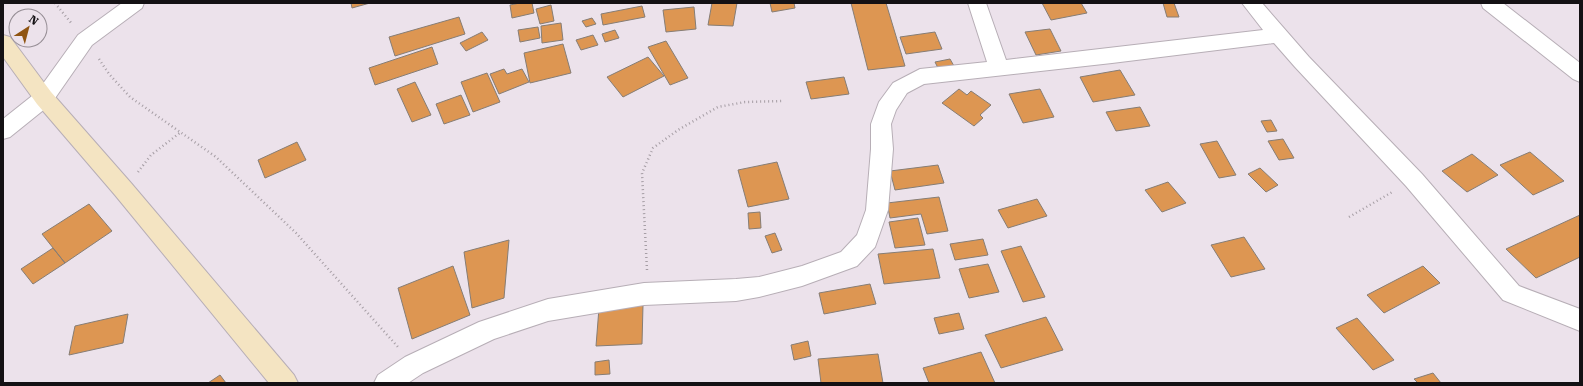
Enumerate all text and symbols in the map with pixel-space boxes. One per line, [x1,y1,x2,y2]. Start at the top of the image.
north arrow [8,8,48,48]
text: N [26,13,41,28]

